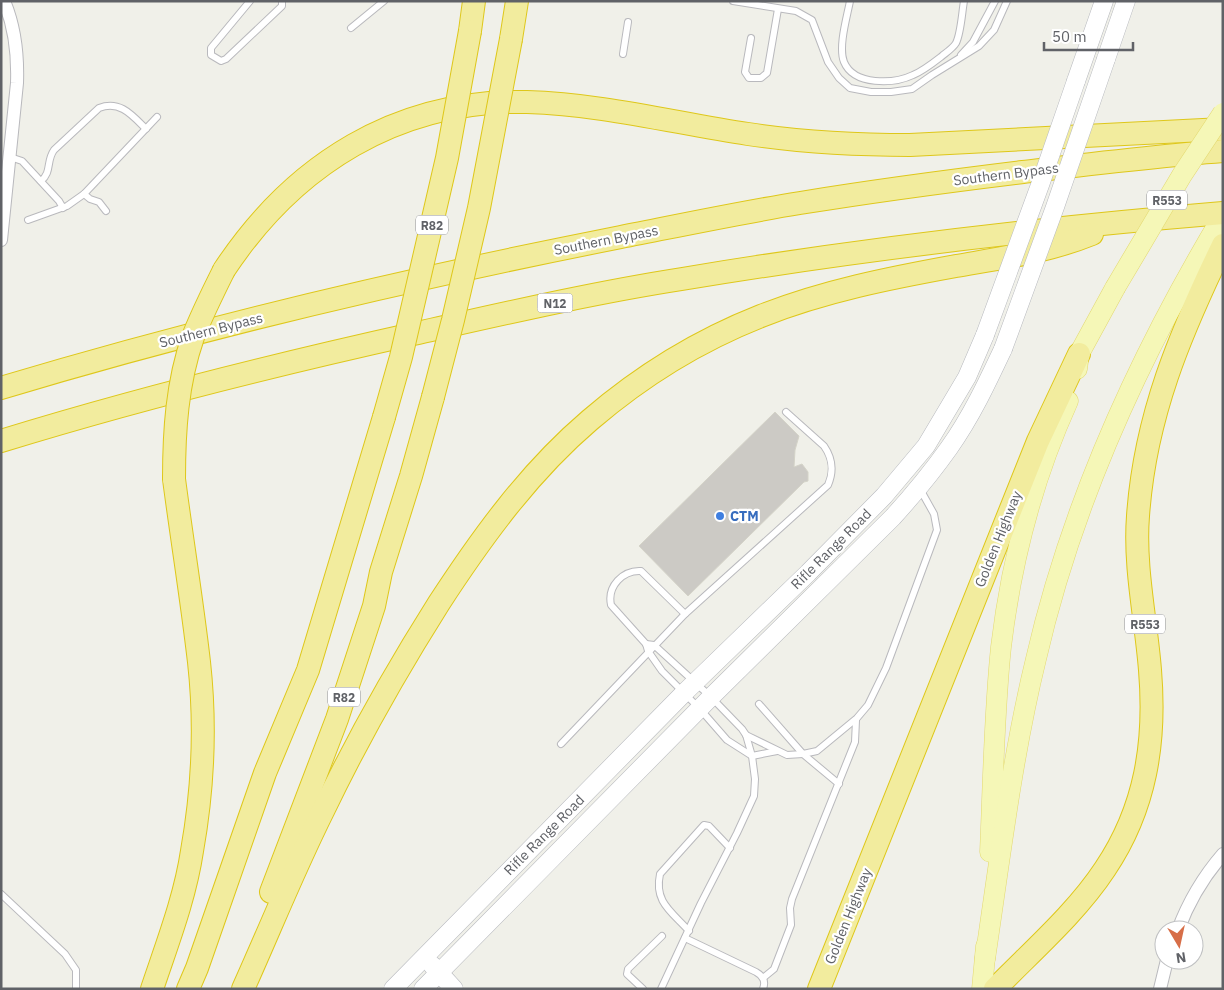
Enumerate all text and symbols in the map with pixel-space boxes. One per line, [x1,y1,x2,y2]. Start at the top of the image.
scale bar [1044,20,1133,52]
text: 50 m [1052,27,1087,46]
street label: Southern Bypass [952,159,1060,189]
road number: R553 [1147,190,1187,210]
road number: R82 [416,216,448,234]
street label: Southern Bypass [552,221,660,259]
road number: N12 [538,294,572,312]
street label: Southern Bypass [157,308,265,352]
street label: Golden Highway [971,488,1025,590]
street label: Rifle Range Road [787,505,875,593]
place label: CTM [730,507,759,525]
marker: CTM [714,510,726,522]
road number: R553 [1125,614,1165,634]
road number: R82 [328,688,360,706]
street label: Rifle Range Road [500,791,588,879]
street label: Golden Highway [821,865,875,967]
north arrow [1154,920,1204,970]
text: N [1175,948,1187,968]

